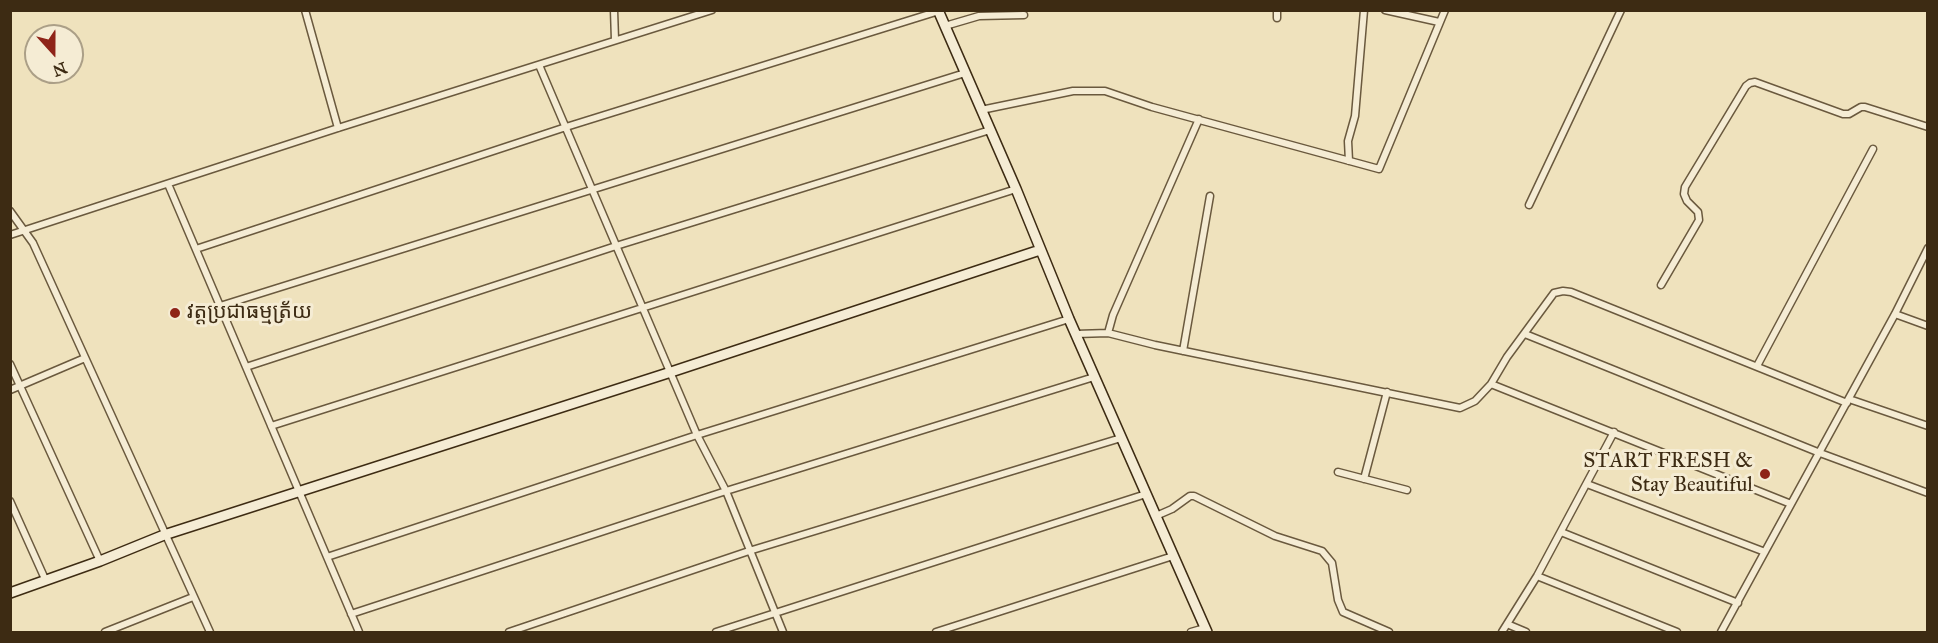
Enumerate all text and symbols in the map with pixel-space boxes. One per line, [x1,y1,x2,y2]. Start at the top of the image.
north arrow [24,24,84,84]
text: N [50,58,70,81]
place label: វត្តប្រជាធម្មត្រ័យ [187,300,312,326]
marker: វត្តប្រជាធម្មត្រ័យ [168,306,182,320]
place label: START FRESH & Stay Beautiful [1583,449,1753,499]
marker: START FRESH & Stay Beautiful [1758,467,1772,481]

